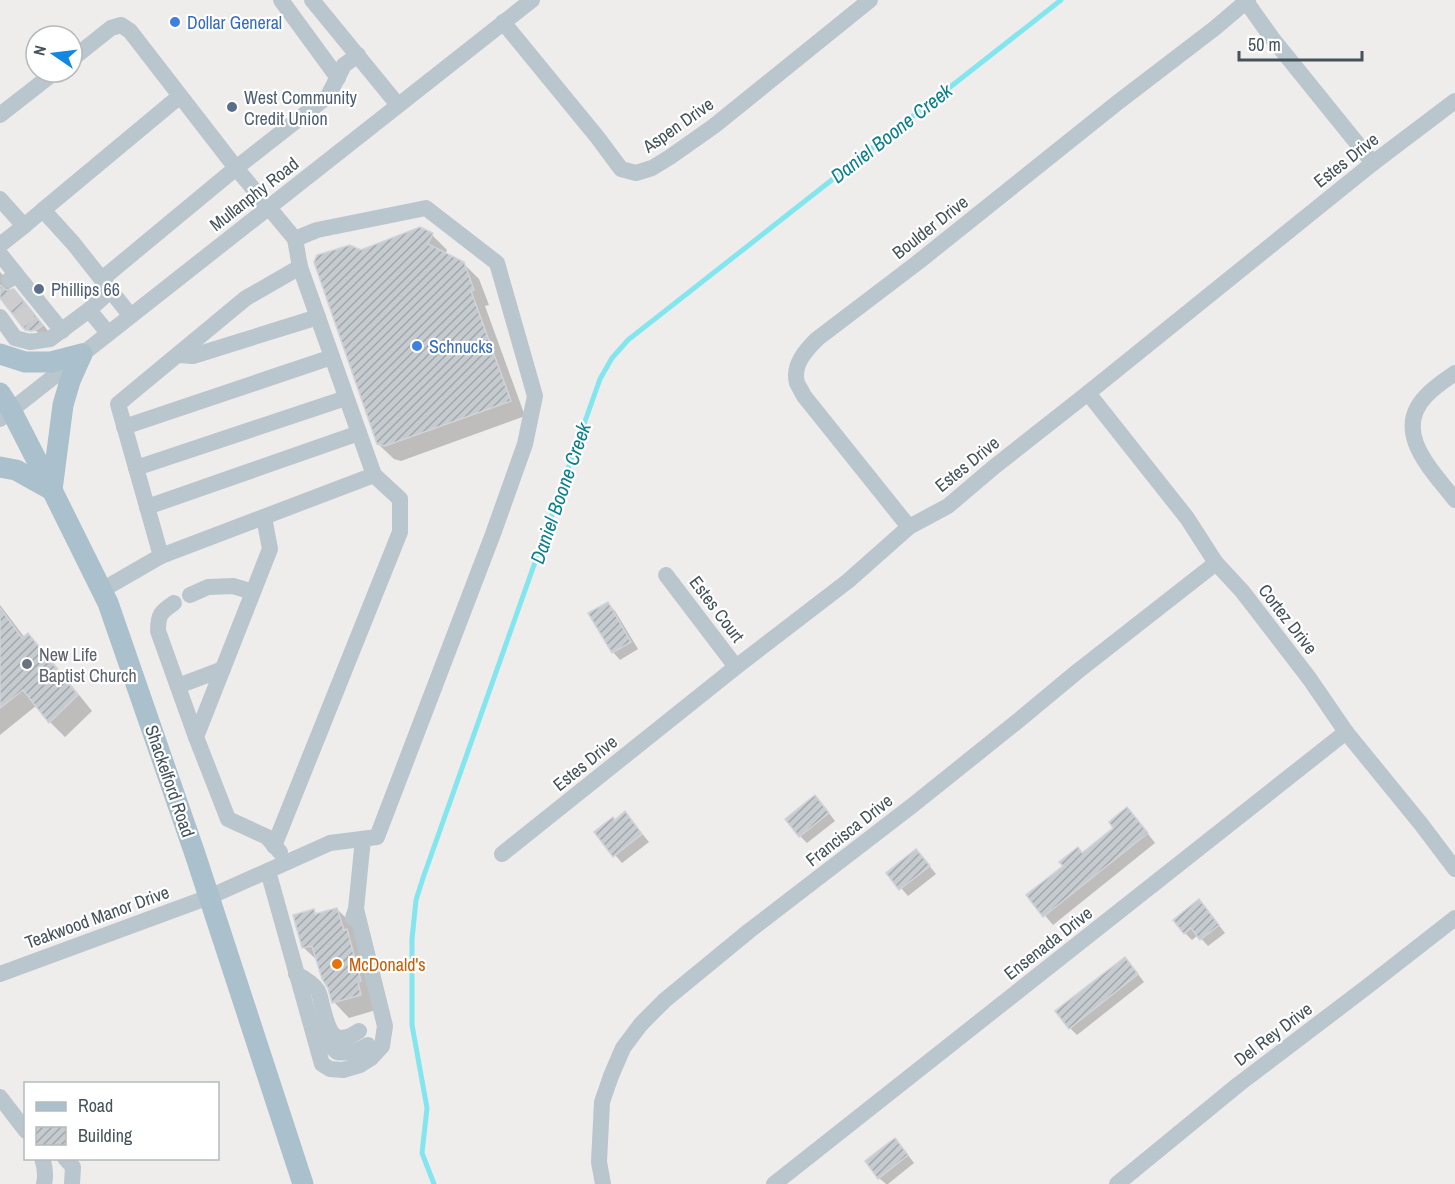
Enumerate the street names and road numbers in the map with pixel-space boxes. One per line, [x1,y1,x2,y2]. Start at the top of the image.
street label: Aspen Drive [637,91,718,159]
street label: Estes Drive [1308,127,1384,193]
street label: Mullanphy Road [204,151,304,237]
street label: Boulder Drive [887,189,973,265]
street label: Estes Drive [929,430,1005,498]
street label: Estes Court [684,571,750,647]
street label: Cortez Drive [1253,579,1323,659]
street label: Shackelford Road [139,721,201,841]
street label: Estes Drive [547,729,623,797]
street label: Francisca Drive [800,788,898,872]
street label: Teakwood Manor Drive [21,879,173,955]
street label: Ensenada Drive [999,901,1097,985]
street label: Del Rey Drive [1229,996,1317,1072]

